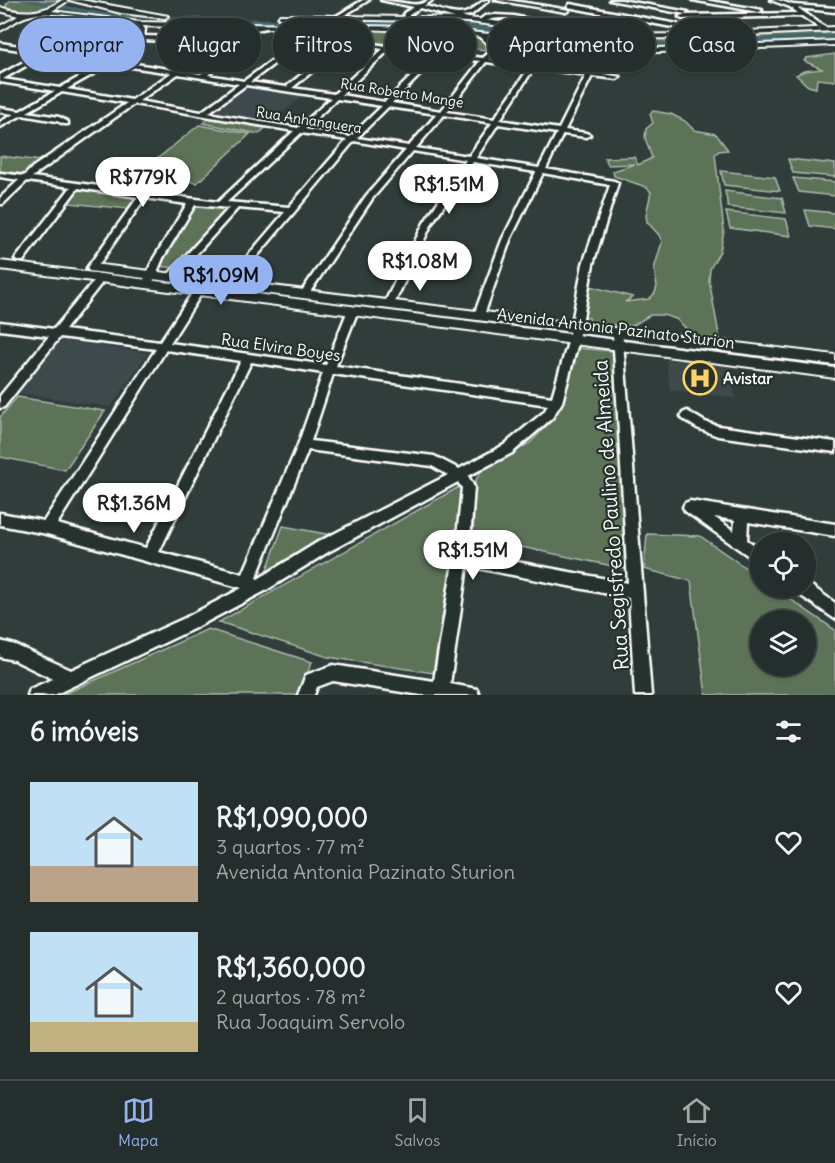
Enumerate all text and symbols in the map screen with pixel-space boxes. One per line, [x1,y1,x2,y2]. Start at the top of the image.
chip: Comprar [18,18,145,72]
chip: Alugar [157,18,261,72]
chip: Filtros [273,18,373,72]
chip: Novo [385,18,476,72]
chip: Apartamento [488,18,655,72]
chip: Casa [667,18,756,72]
street label: Rua Roberto Mange [339,74,465,112]
street label: Rua Anhanguera [255,103,363,137]
pin: R$779K [94,157,192,208]
text: R$779K [109,164,177,189]
pin: R$1.51M [394,164,504,215]
text: R$1.51M [413,171,485,196]
pin: R$1.08M [365,241,475,292]
text: R$1.08M [382,248,458,273]
pin: R$1.09M [166,255,276,306]
text: R$1.09M [183,262,259,287]
street label: Avenida Antonia Pazinato Sturion [496,303,736,353]
street label: Rua Elvira Boyes [220,329,342,365]
street label: Rua Segisfredo Paulino de Almeida [587,359,634,671]
hospital icon: Avistar [682,360,718,396]
place label: Avistar [723,368,773,388]
pin: R$1.36M [79,483,189,534]
text: R$1.36M [97,490,171,515]
pin: R$1.51M [418,530,528,581]
map controls [750,532,816,676]
button: locate [750,532,816,598]
text: R$1.51M [437,537,509,562]
button: layers [750,610,816,676]
text: 6 imóveis [30,715,139,748]
icon: filters [772,715,805,748]
text: R$1,090,000 [216,801,368,834]
icon: home [78,806,150,878]
icon: heart [772,826,805,859]
text: 3 quartos · 77 m² [216,834,365,859]
text: Avenida Antonia Pazinato Sturion [216,859,515,884]
text: R$1,360,000 [216,951,366,984]
icon: home [78,956,150,1028]
icon: heart [772,976,805,1009]
text: 2 quartos · 78 m² [216,984,366,1009]
text: Rua Joaquim Servolo [216,1009,405,1034]
tab: Mapa [118,1094,158,1150]
tab: Salvos [395,1094,440,1150]
tab: Início [676,1094,717,1150]

